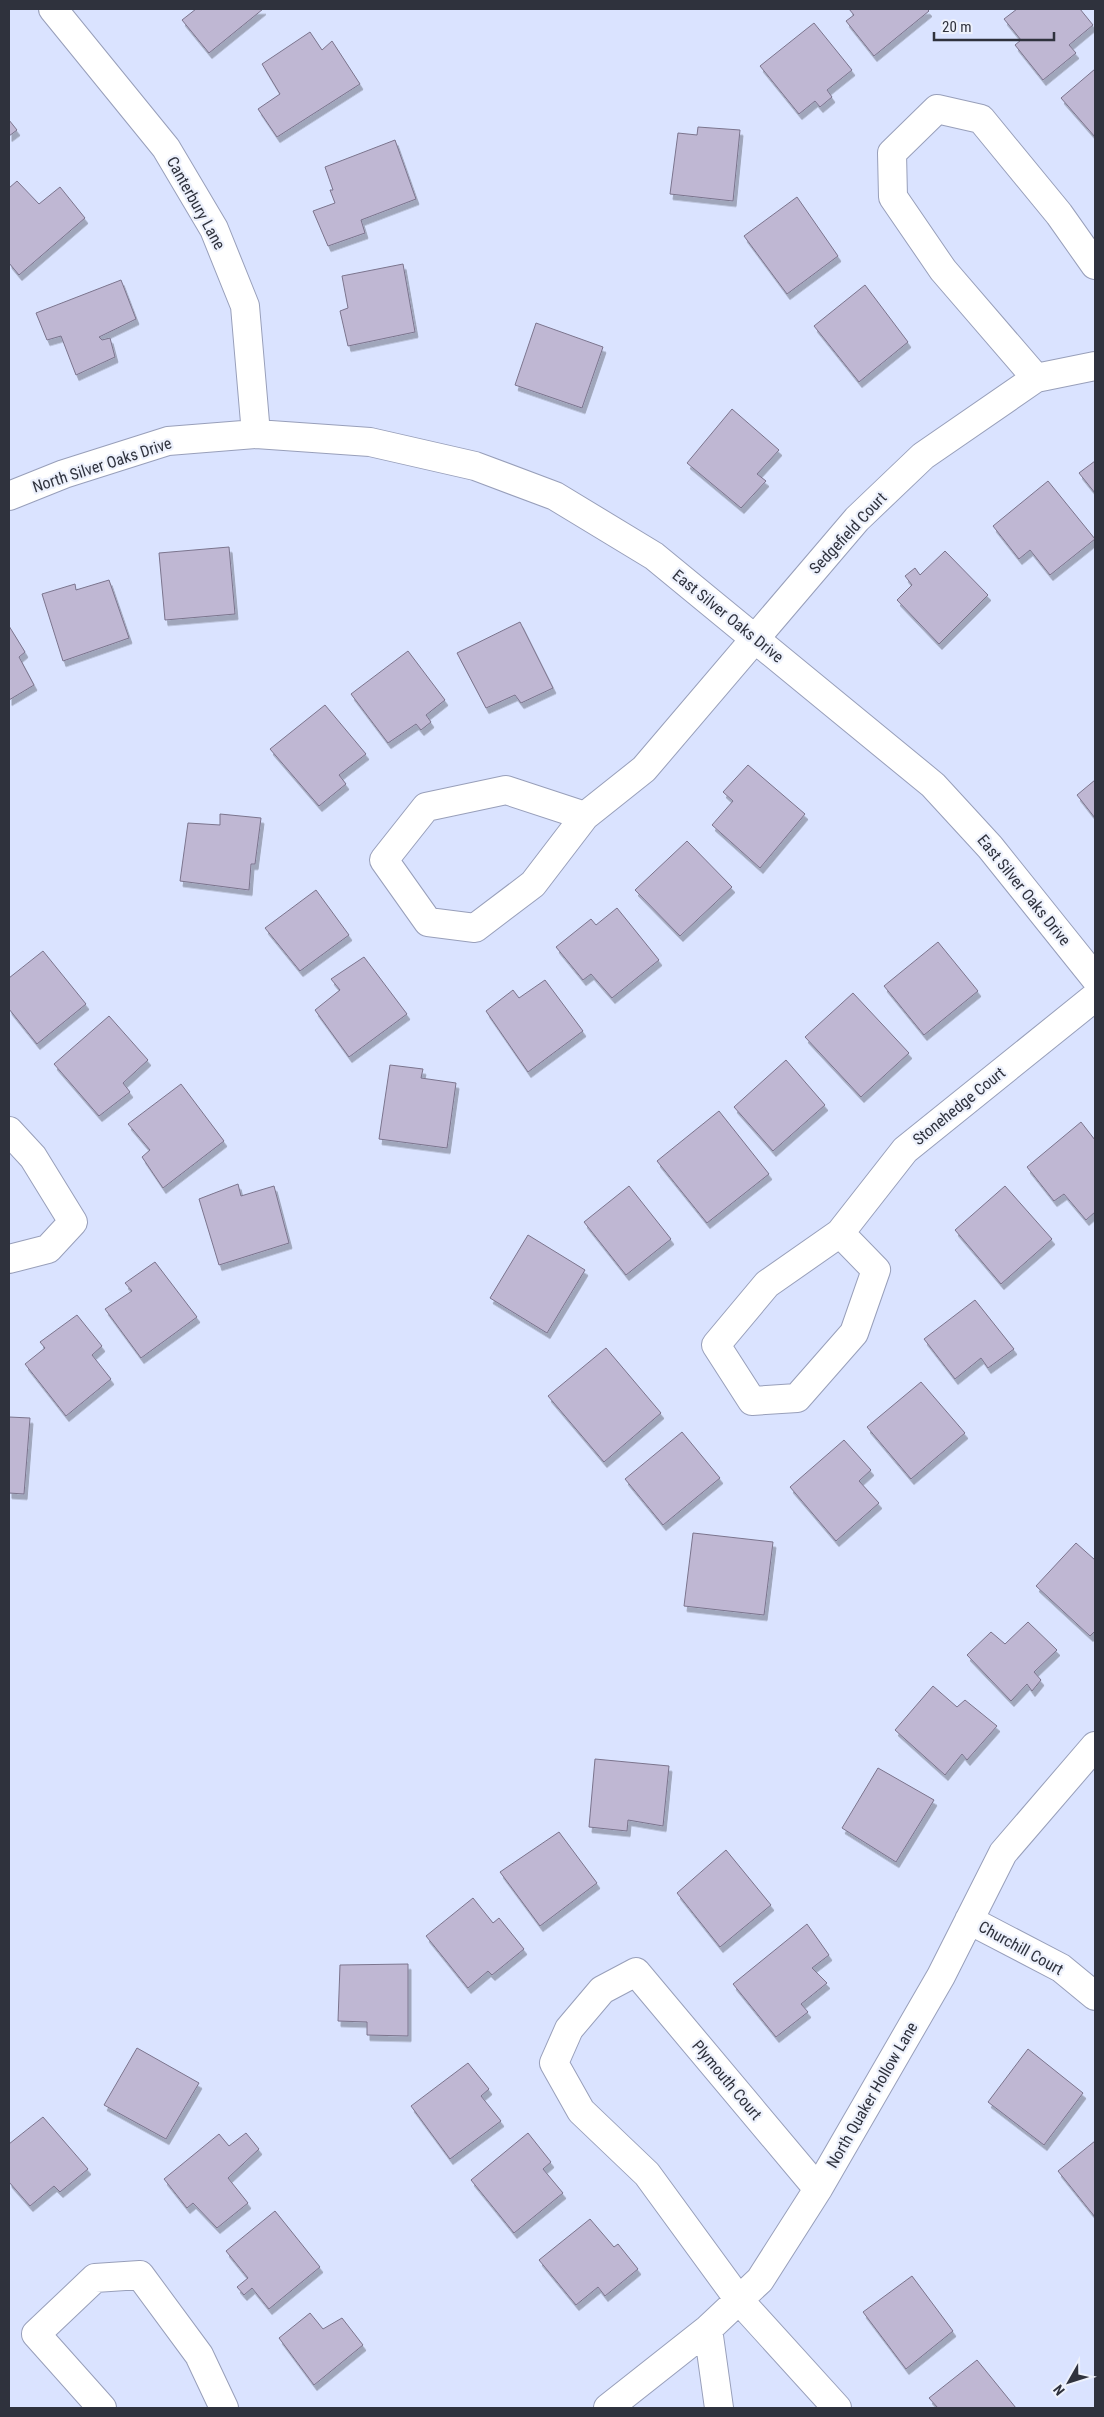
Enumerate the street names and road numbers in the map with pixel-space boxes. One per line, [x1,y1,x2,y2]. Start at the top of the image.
street label: Canterbury Lane [163,153,229,253]
street label: North Silver Oaks Drive [30,434,174,496]
street label: Sedgefield Court [805,488,891,578]
street label: East Silver Oaks Drive [669,565,787,667]
street label: East Silver Oaks Drive [973,831,1075,949]
street label: Stonehedge Court [909,1063,1009,1149]
street label: Churchill Court [975,1917,1067,1979]
street label: North Quaker Hollow Lane [822,2019,922,2171]
street label: Plymouth Court [688,2036,766,2124]

